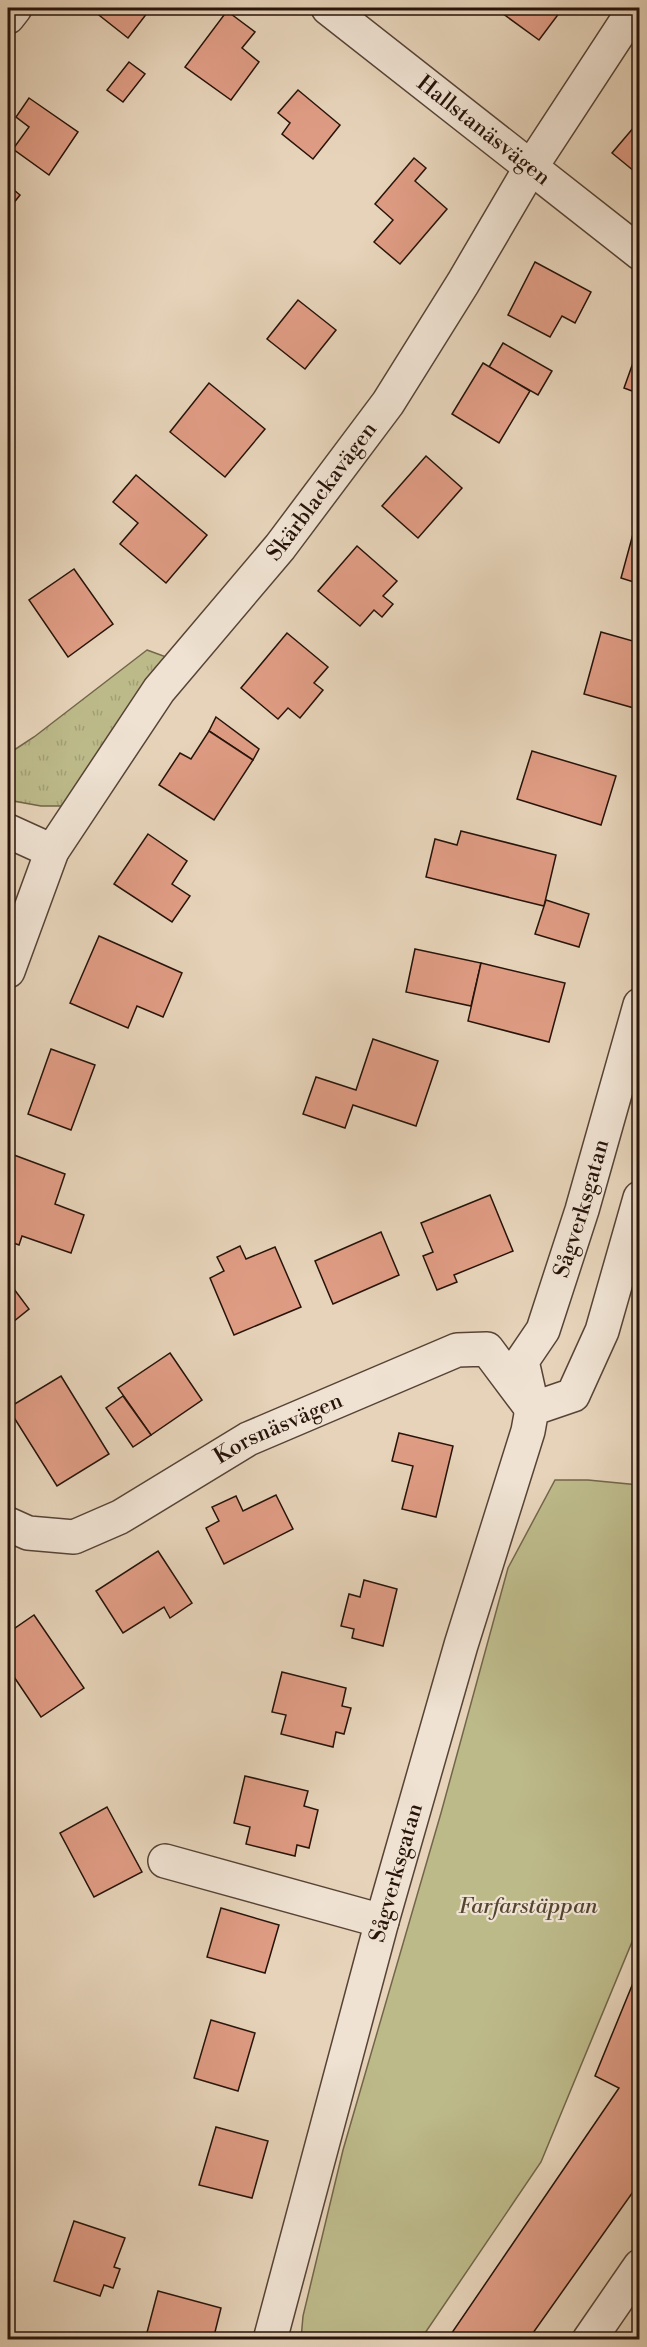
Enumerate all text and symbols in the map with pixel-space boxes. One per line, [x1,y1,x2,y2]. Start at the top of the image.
street label: Hallstanäsvägen [411,69,556,191]
street label: Skärblackavägen [261,416,383,566]
street label: Sågverksgatan [547,1136,615,1281]
street label: Korsnäsvägen [209,1387,347,1470]
street label: Sågverksgatan [363,1800,429,1945]
park label: Farfarstäppan [459,1893,598,1920]

